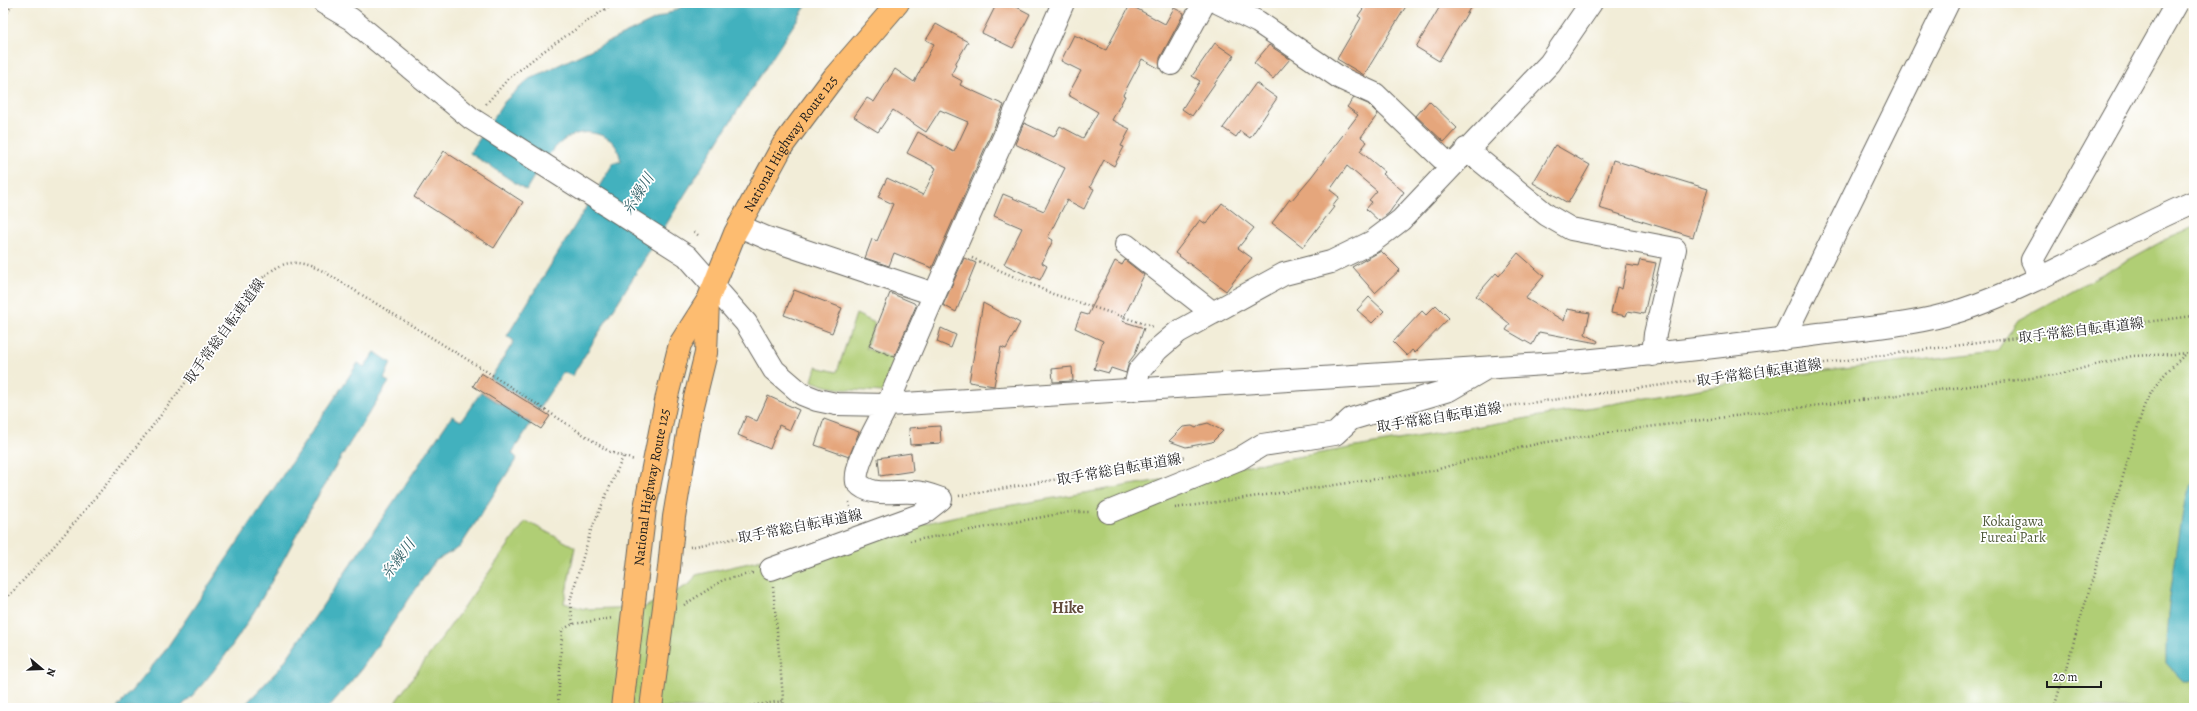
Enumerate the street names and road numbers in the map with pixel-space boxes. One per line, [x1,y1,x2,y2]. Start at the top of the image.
street label: National Highway Route 125 [739,72,842,215]
street label: 取手常総自転車道線 [180,275,269,388]
street label: 取手常総自転車道線 [2017,313,2145,348]
street label: 取手常総自転車道線 [1695,354,1823,391]
street label: 取手常総自転車道線 [1375,398,1503,437]
street label: National Highway Route 125 [629,407,674,567]
street label: 取手常総自転車道線 [1055,449,1183,490]
street label: 取手常総自転車道線 [736,505,864,548]

